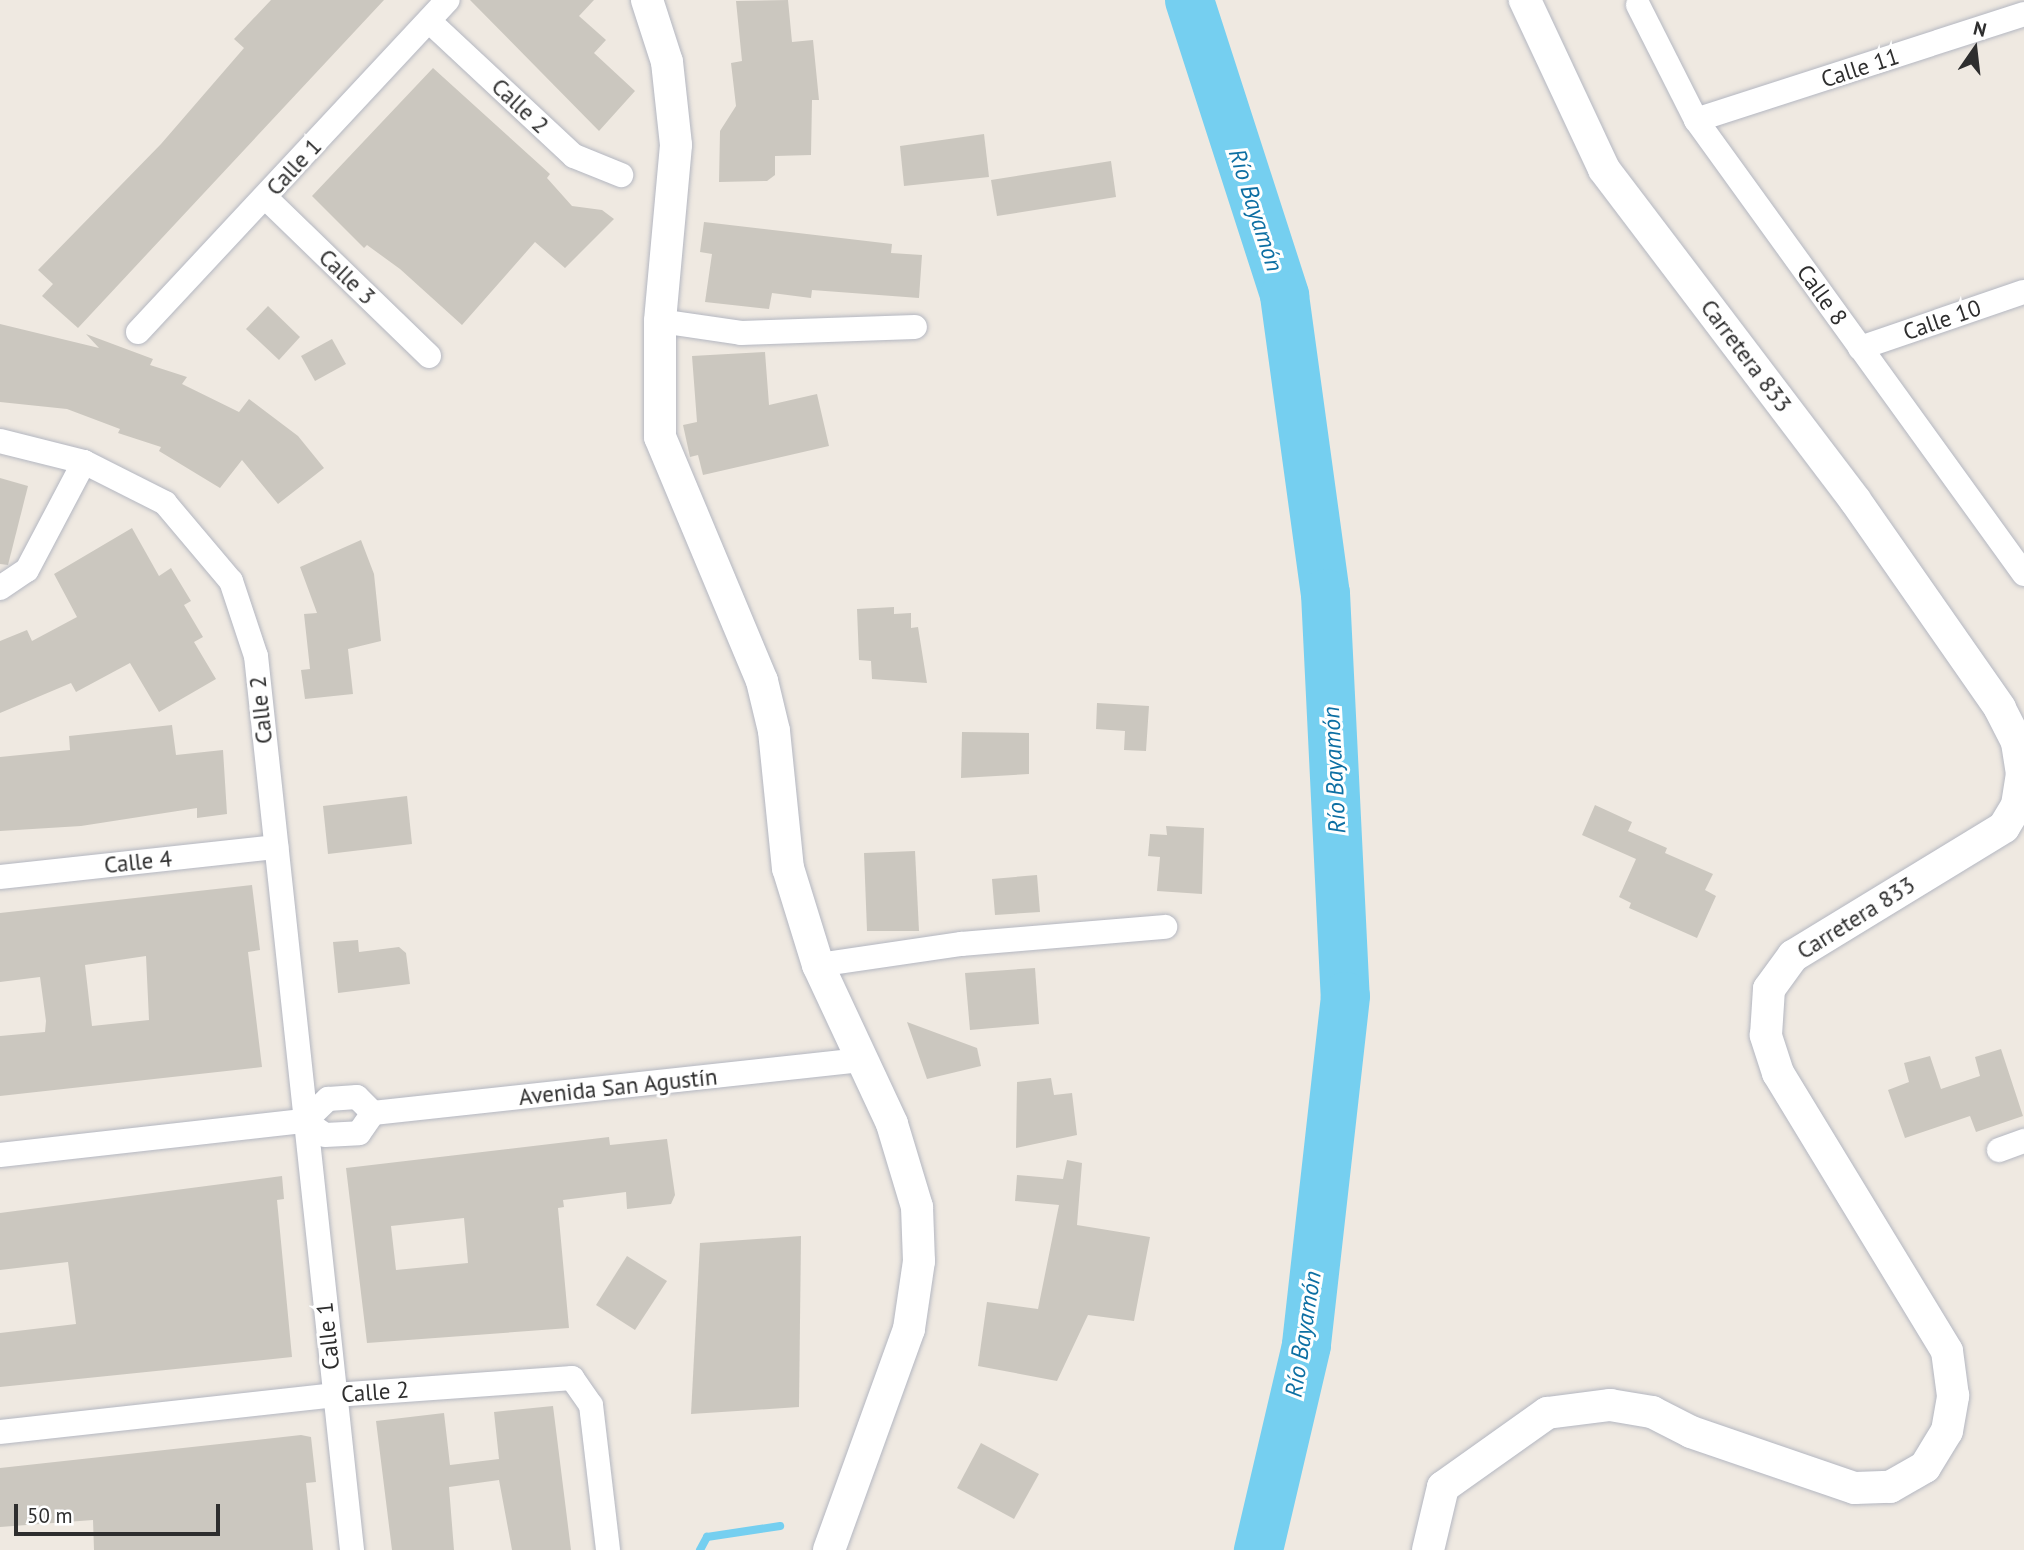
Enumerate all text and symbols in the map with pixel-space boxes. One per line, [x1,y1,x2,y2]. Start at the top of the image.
north arrow [1940,14,2010,84]
text: N [1971,15,1989,42]
street label: Calle 11 [1817,42,1903,94]
street label: Calle 2 [486,73,554,139]
street label: Calle 1 [261,133,327,201]
water label: Río Bayamón [1223,145,1289,275]
street label: Calle 3 [313,243,381,311]
street label: Calle 8 [1791,259,1853,331]
street label: Carretera 833 [1695,294,1797,418]
street label: Calle 10 [1899,294,1985,346]
street label: Calle 2 [244,675,278,745]
water label: Río Bayamón [1316,706,1352,834]
street label: Calle 4 [103,845,173,879]
street label: Carretera 833 [1792,871,1920,965]
street label: Avenida San Agustín [517,1063,719,1111]
water label: Río Bayamón [1279,1269,1327,1399]
street label: Calle 1 [311,1301,345,1371]
street label: Calle 2 [340,1376,410,1408]
scale bar [18,1490,224,1534]
text: 50 m [27,1502,73,1529]

